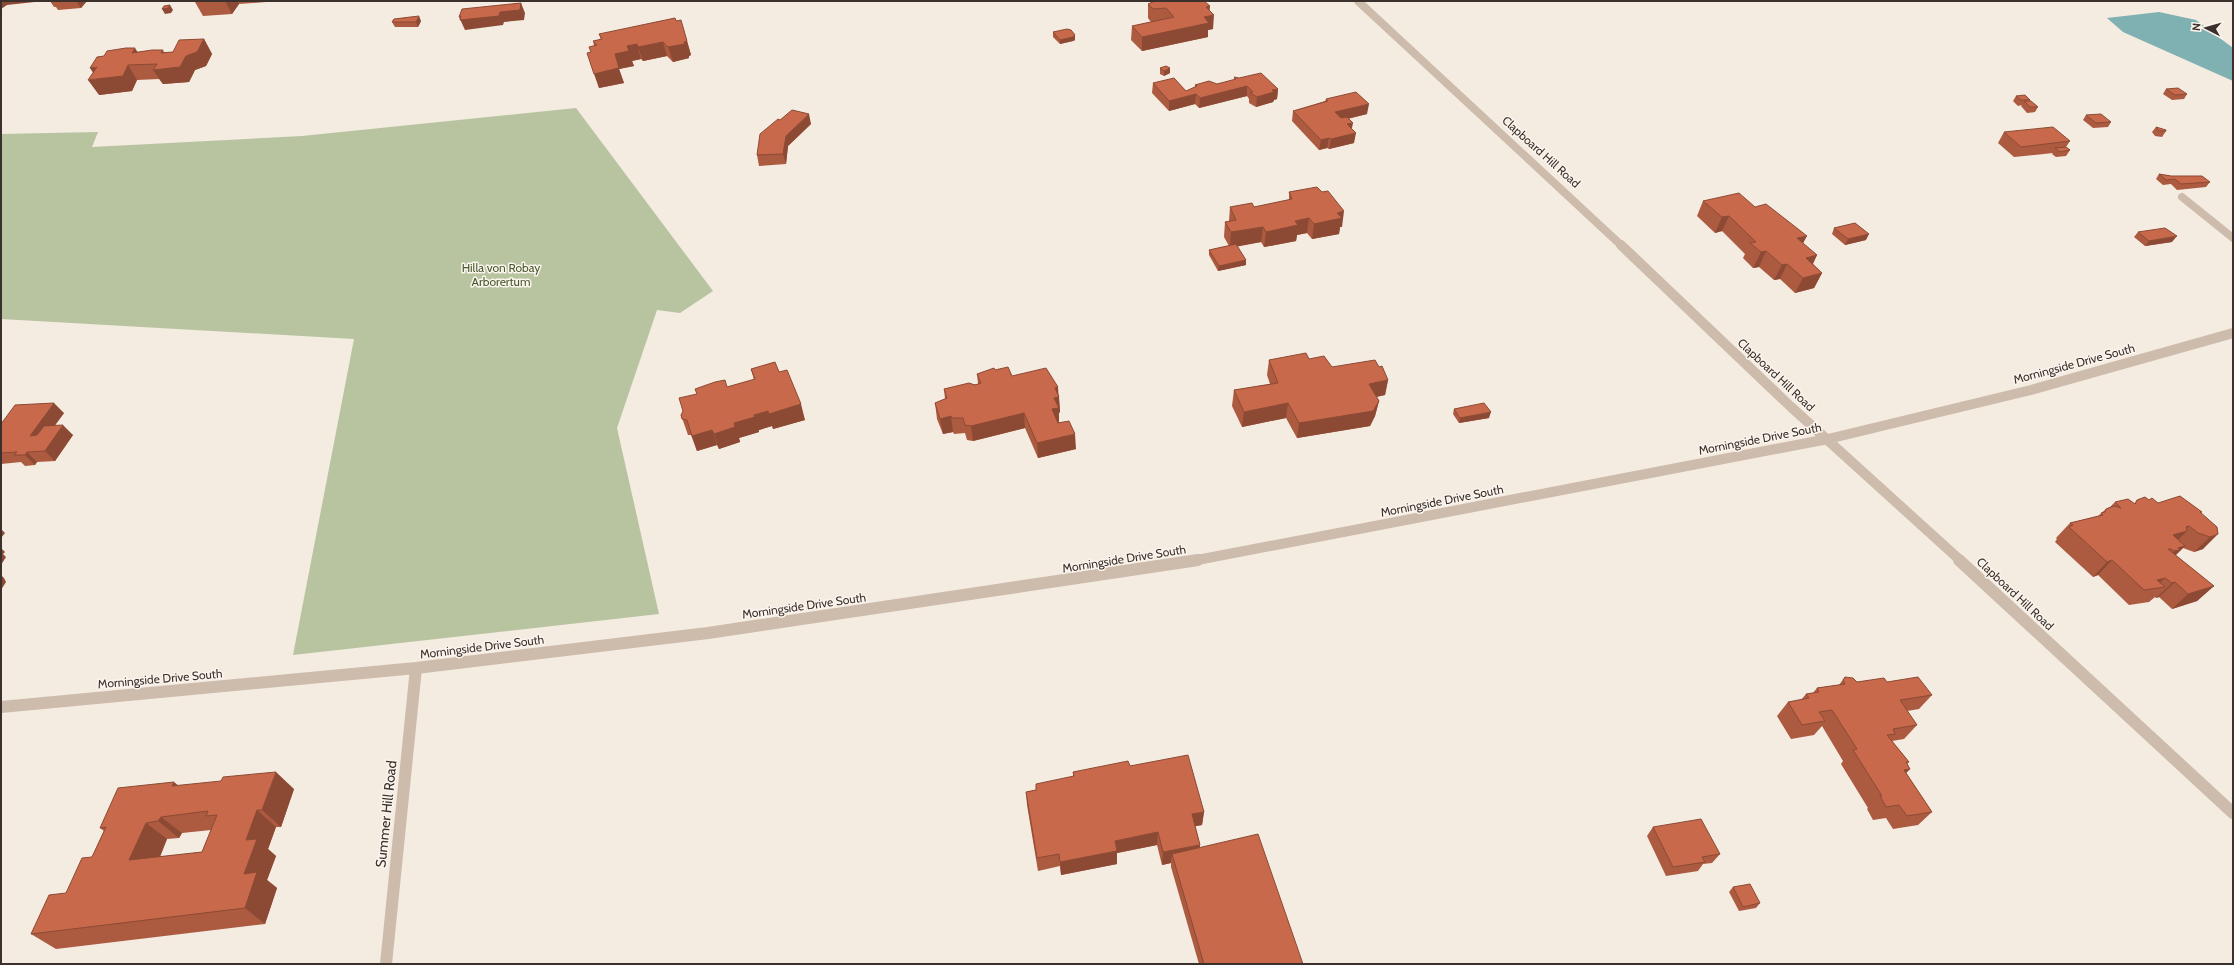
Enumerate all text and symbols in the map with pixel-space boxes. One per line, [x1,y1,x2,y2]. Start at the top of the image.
north arrow [2186,8,2226,48]
text: N [2189,22,2203,32]
street label: Clapboard Hill Road [1499,113,1584,191]
park label: Hilla von Robay Arborertum [462,260,540,289]
street label: Clapboard Hill Road [1735,335,1818,414]
street label: Morningside Drive South [2012,340,2136,387]
street label: Morningside Drive South [1697,419,1823,458]
street label: Morningside Drive South [1379,481,1505,520]
street label: Morningside Drive South [1061,541,1187,576]
street label: Clapboard Hill Road [1974,554,2057,633]
street label: Morningside Drive South [741,589,867,622]
street label: Morningside Drive South [419,631,545,662]
street label: Morningside Drive South [97,666,223,691]
street label: Summer Hill Road [371,760,401,868]

